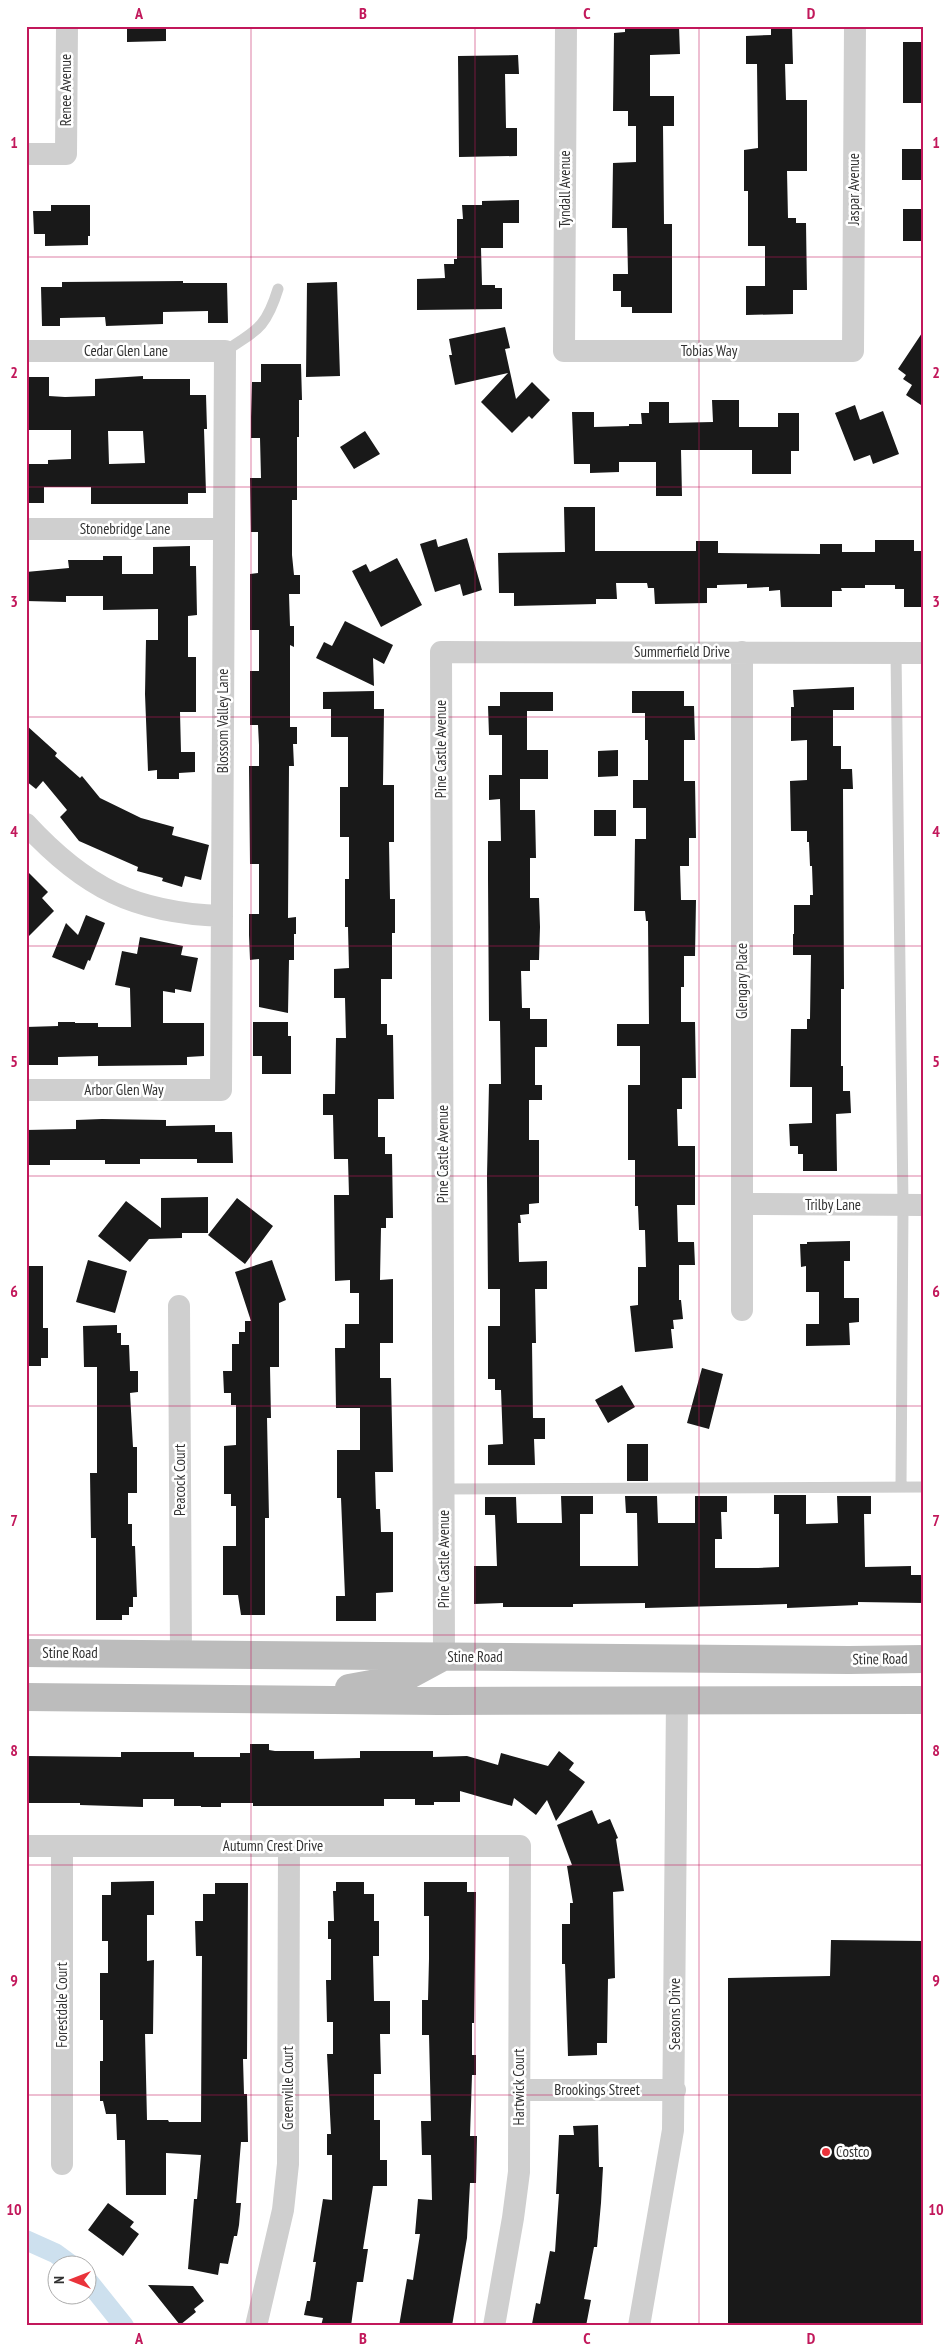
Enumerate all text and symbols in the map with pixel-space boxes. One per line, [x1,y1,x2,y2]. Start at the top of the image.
text: A [134,3,144,23]
text: B [359,3,367,23]
text: C [583,3,591,23]
text: D [807,3,816,23]
street label: Renee Avenue [56,54,75,126]
text: 1 [10,132,18,152]
text: 1 [932,132,940,152]
street label: Tyndall Avenue [555,150,574,228]
street label: Jaspar Avenue [844,153,863,226]
street label: Cedar Glen Lane [84,341,168,360]
street label: Tobias Way [681,341,738,360]
text: 2 [10,362,18,382]
text: 2 [932,362,940,382]
street label: Stonebridge Lane [80,519,170,538]
text: 3 [10,591,18,611]
text: 3 [932,591,940,611]
street label: Summerfield Drive [634,642,730,661]
street label: Blossom Valley Lane [213,669,232,773]
street label: Pine Castle Avenue [431,700,450,798]
text: 4 [10,821,18,841]
text: 4 [932,821,940,841]
street label: Glengary Place [732,943,751,1019]
text: 5 [10,1051,18,1071]
text: 5 [932,1051,940,1071]
street label: Arbor Glen Way [84,1080,164,1099]
street label: Pine Castle Avenue [433,1105,452,1203]
street label: Trilby Lane [805,1195,861,1214]
text: 6 [10,1281,18,1301]
text: 6 [932,1281,940,1301]
street label: Peacock Court [170,1444,189,1516]
text: 7 [10,1510,18,1530]
street label: Pine Castle Avenue [434,1510,453,1608]
text: 7 [932,1510,940,1530]
street label: Stine Road [42,1643,98,1662]
street label: Stine Road [447,1647,503,1666]
street label: Stine Road [852,1649,908,1668]
text: 8 [10,1740,18,1760]
text: 8 [932,1740,940,1760]
street label: Autumn Crest Drive [223,1836,323,1855]
street label: Forestdale Court [52,1962,71,2048]
text: 9 [10,1970,18,1990]
text: 9 [932,1970,940,1990]
street label: Seasons Drive [665,1978,684,2050]
street label: Greenville Court [278,2046,297,2130]
street label: Hartwick Court [509,2049,528,2125]
street label: Brookings Street [554,2080,640,2099]
place label: Costco [836,2142,870,2161]
marker: Costco [820,2146,832,2158]
text: 10 [6,2199,22,2219]
text: 10 [928,2199,944,2219]
north arrow [48,2254,98,2304]
text: N [50,2276,68,2284]
text: A [134,2328,144,2348]
text: B [359,2328,367,2348]
text: C [583,2328,591,2348]
text: D [807,2328,816,2348]

